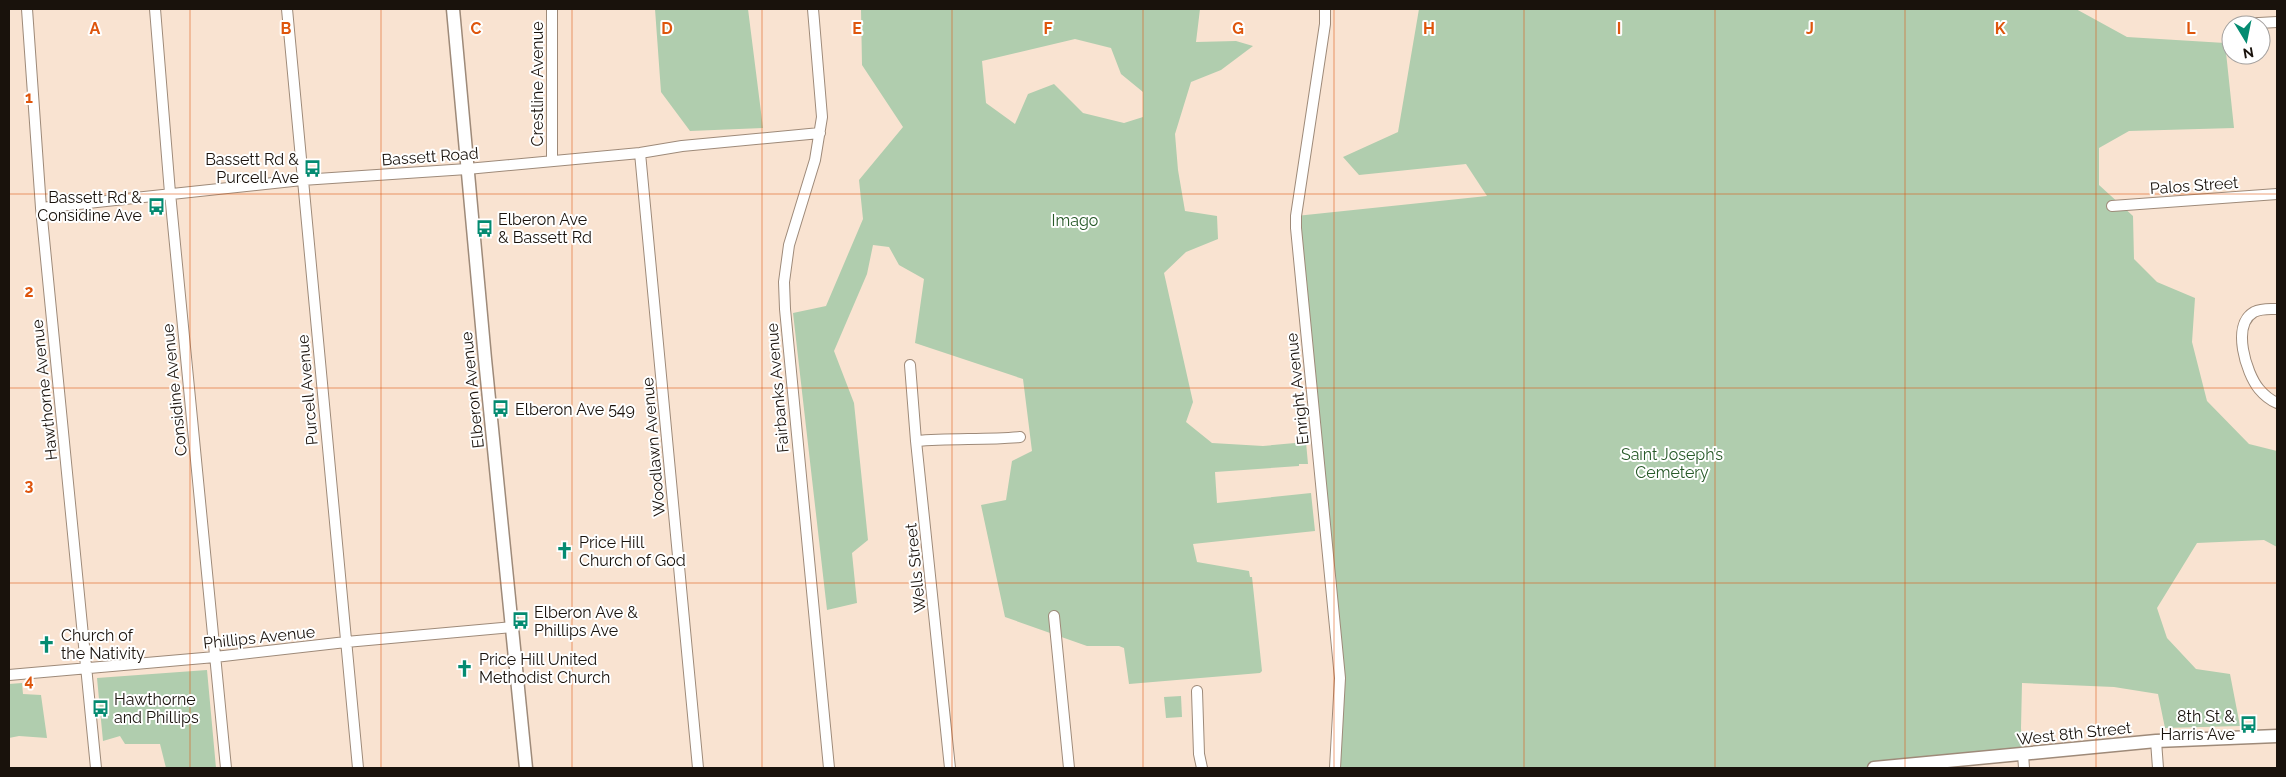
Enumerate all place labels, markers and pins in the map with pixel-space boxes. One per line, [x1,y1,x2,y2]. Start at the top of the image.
place label: Bassett Rd & Purcell Ave [205,150,299,187]
bus stop icon: Bassett Rd & Purcell Ave [303,158,323,178]
place label: Bassett Rd & Considine Ave [37,188,142,225]
bus stop icon: Bassett Rd & Considine Ave [146,196,166,216]
place label: Elberon Ave & Bassett Rd [498,210,592,247]
bus stop icon: Elberon Ave & Bassett Rd [474,218,494,238]
bus stop icon: Elberon Ave 549 [491,399,511,419]
place label: Elberon Ave 549 [515,400,635,419]
place label: Price Hill Church of God [579,533,686,570]
church icon: Price Hill Church of God [555,541,575,561]
place label: Elberon Ave & Phillips Ave [534,603,638,640]
bus stop icon: Elberon Ave & Phillips Ave [510,611,530,631]
place label: Church of the Nativity [61,626,145,663]
church icon: Church of the Nativity [37,634,57,654]
place label: Price Hill United Methodist Church [479,650,610,687]
church icon: Price Hill United Methodist Church [455,658,475,678]
place label: Hawthorne and Phillips [114,690,199,727]
bus stop icon: Hawthorne and Phillips [90,698,110,718]
place label: 8th St & Harris Ave [2161,707,2235,744]
bus stop icon: 8th St & Harris Ave [2239,715,2259,735]

